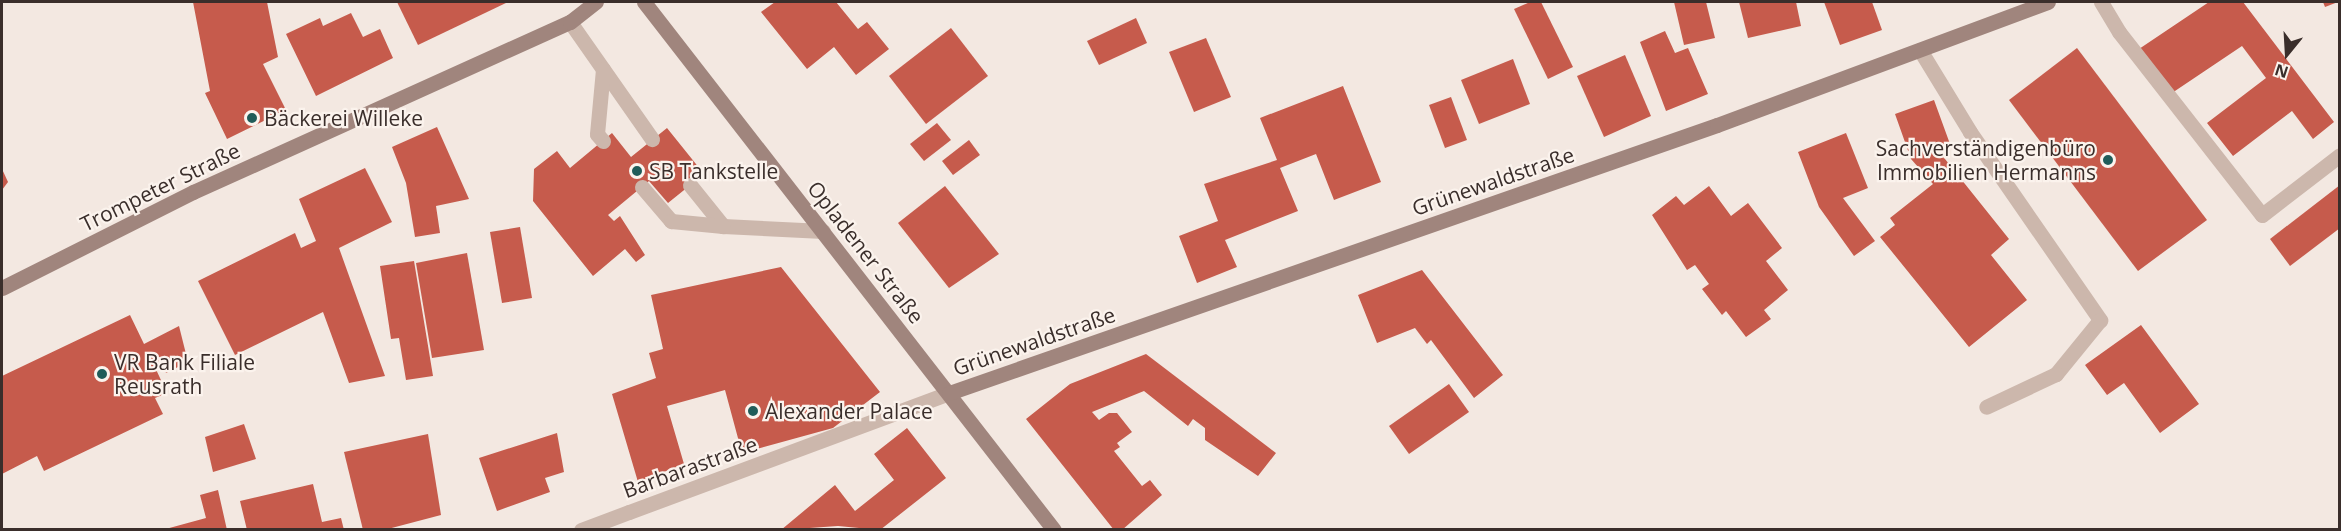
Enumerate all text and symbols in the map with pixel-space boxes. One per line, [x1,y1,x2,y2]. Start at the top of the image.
north arrow [2257,24,2317,84]
text: N [2272,59,2291,84]
place label: Bäckerei Willeke [264,105,423,131]
marker: Bäckerei Willeke [245,111,259,125]
place label: Sachverständigenbüro Immobilien Hermanns [1876,135,2096,185]
street label: Trompeter Straße [76,137,244,237]
street label: Grünewaldstraße [1408,141,1578,221]
marker: Sachverständigenbüro Immobilien Hermanns [2101,153,2115,167]
place label: SB Tankstelle [649,158,778,184]
marker: SB Tankstelle [630,164,644,178]
street label: Opladener Straße [803,176,929,328]
street label: Grünewaldstraße [949,301,1119,381]
place label: VR Bank Filiale Reusrath [114,349,255,399]
marker: VR Bank Filiale Reusrath [95,367,109,381]
place label: Alexander Palace [765,398,933,424]
marker: Alexander Palace [746,404,760,418]
street label: Barbarastraße [619,431,761,503]

